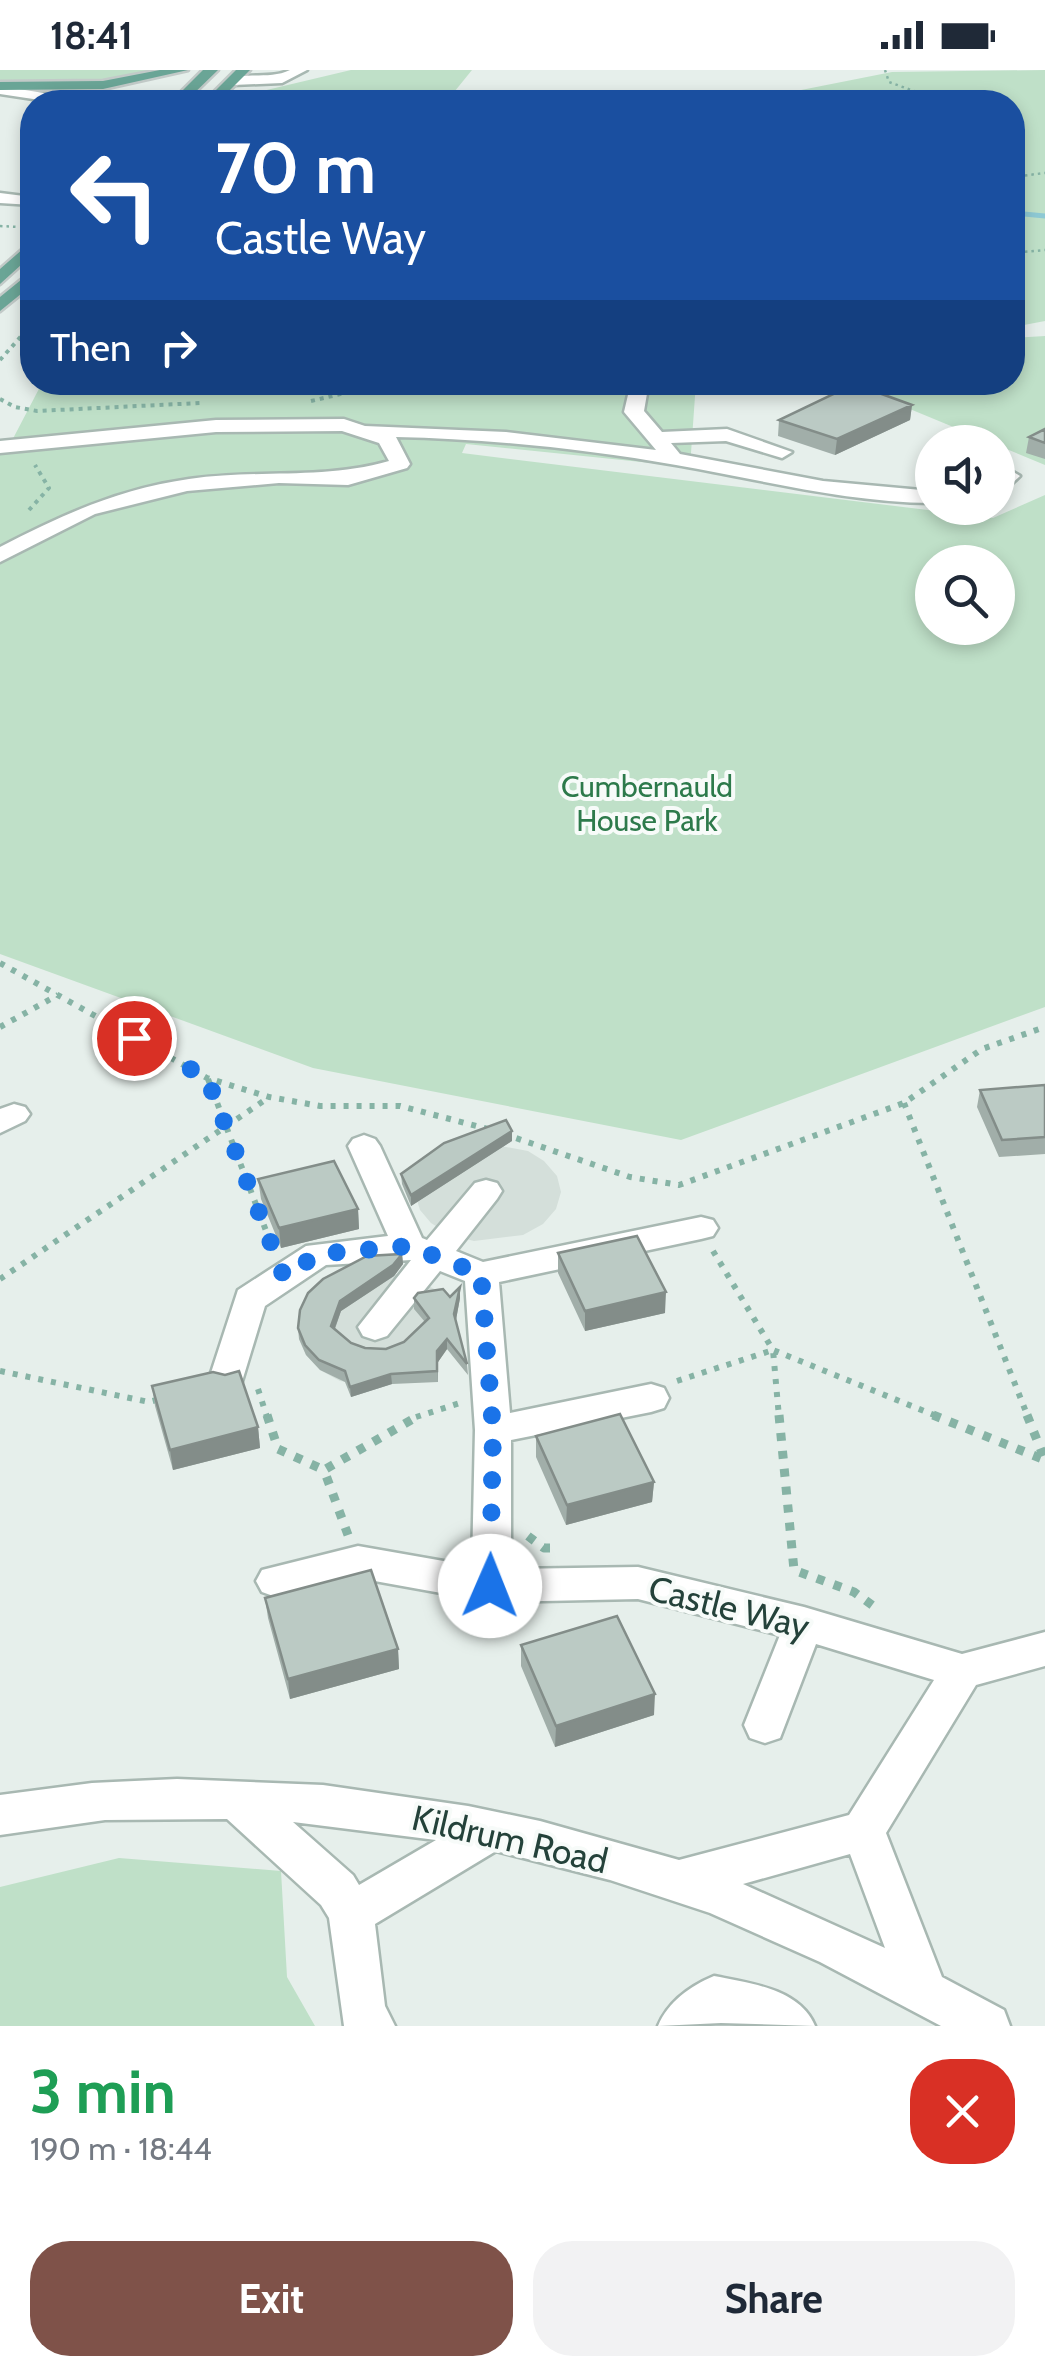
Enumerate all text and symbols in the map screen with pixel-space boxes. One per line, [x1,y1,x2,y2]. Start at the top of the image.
text: 18:41 [50,12,133,59]
text: 70 m [215,125,376,211]
icon: left [50,130,180,260]
text: Castle Way [215,211,426,265]
icon: right [151,320,206,375]
text: Then [50,324,131,371]
map controls [915,425,1015,645]
button: sound [915,425,1015,525]
button: search [915,545,1015,645]
park label: Cumbernauld House Park [561,768,733,839]
pin [92,996,177,1081]
icon: arrive [107,1011,162,1066]
position arrow [438,1534,542,1638]
street label: Castle Way [644,1566,814,1648]
street label: Kildrum Road [408,1796,612,1882]
text: 3 min [30,2055,176,2128]
button: close [910,2059,1015,2164]
text: 190 m · 18:44 [30,2129,212,2168]
button: Exit [30,2241,513,2356]
button: Share [533,2241,1015,2356]

